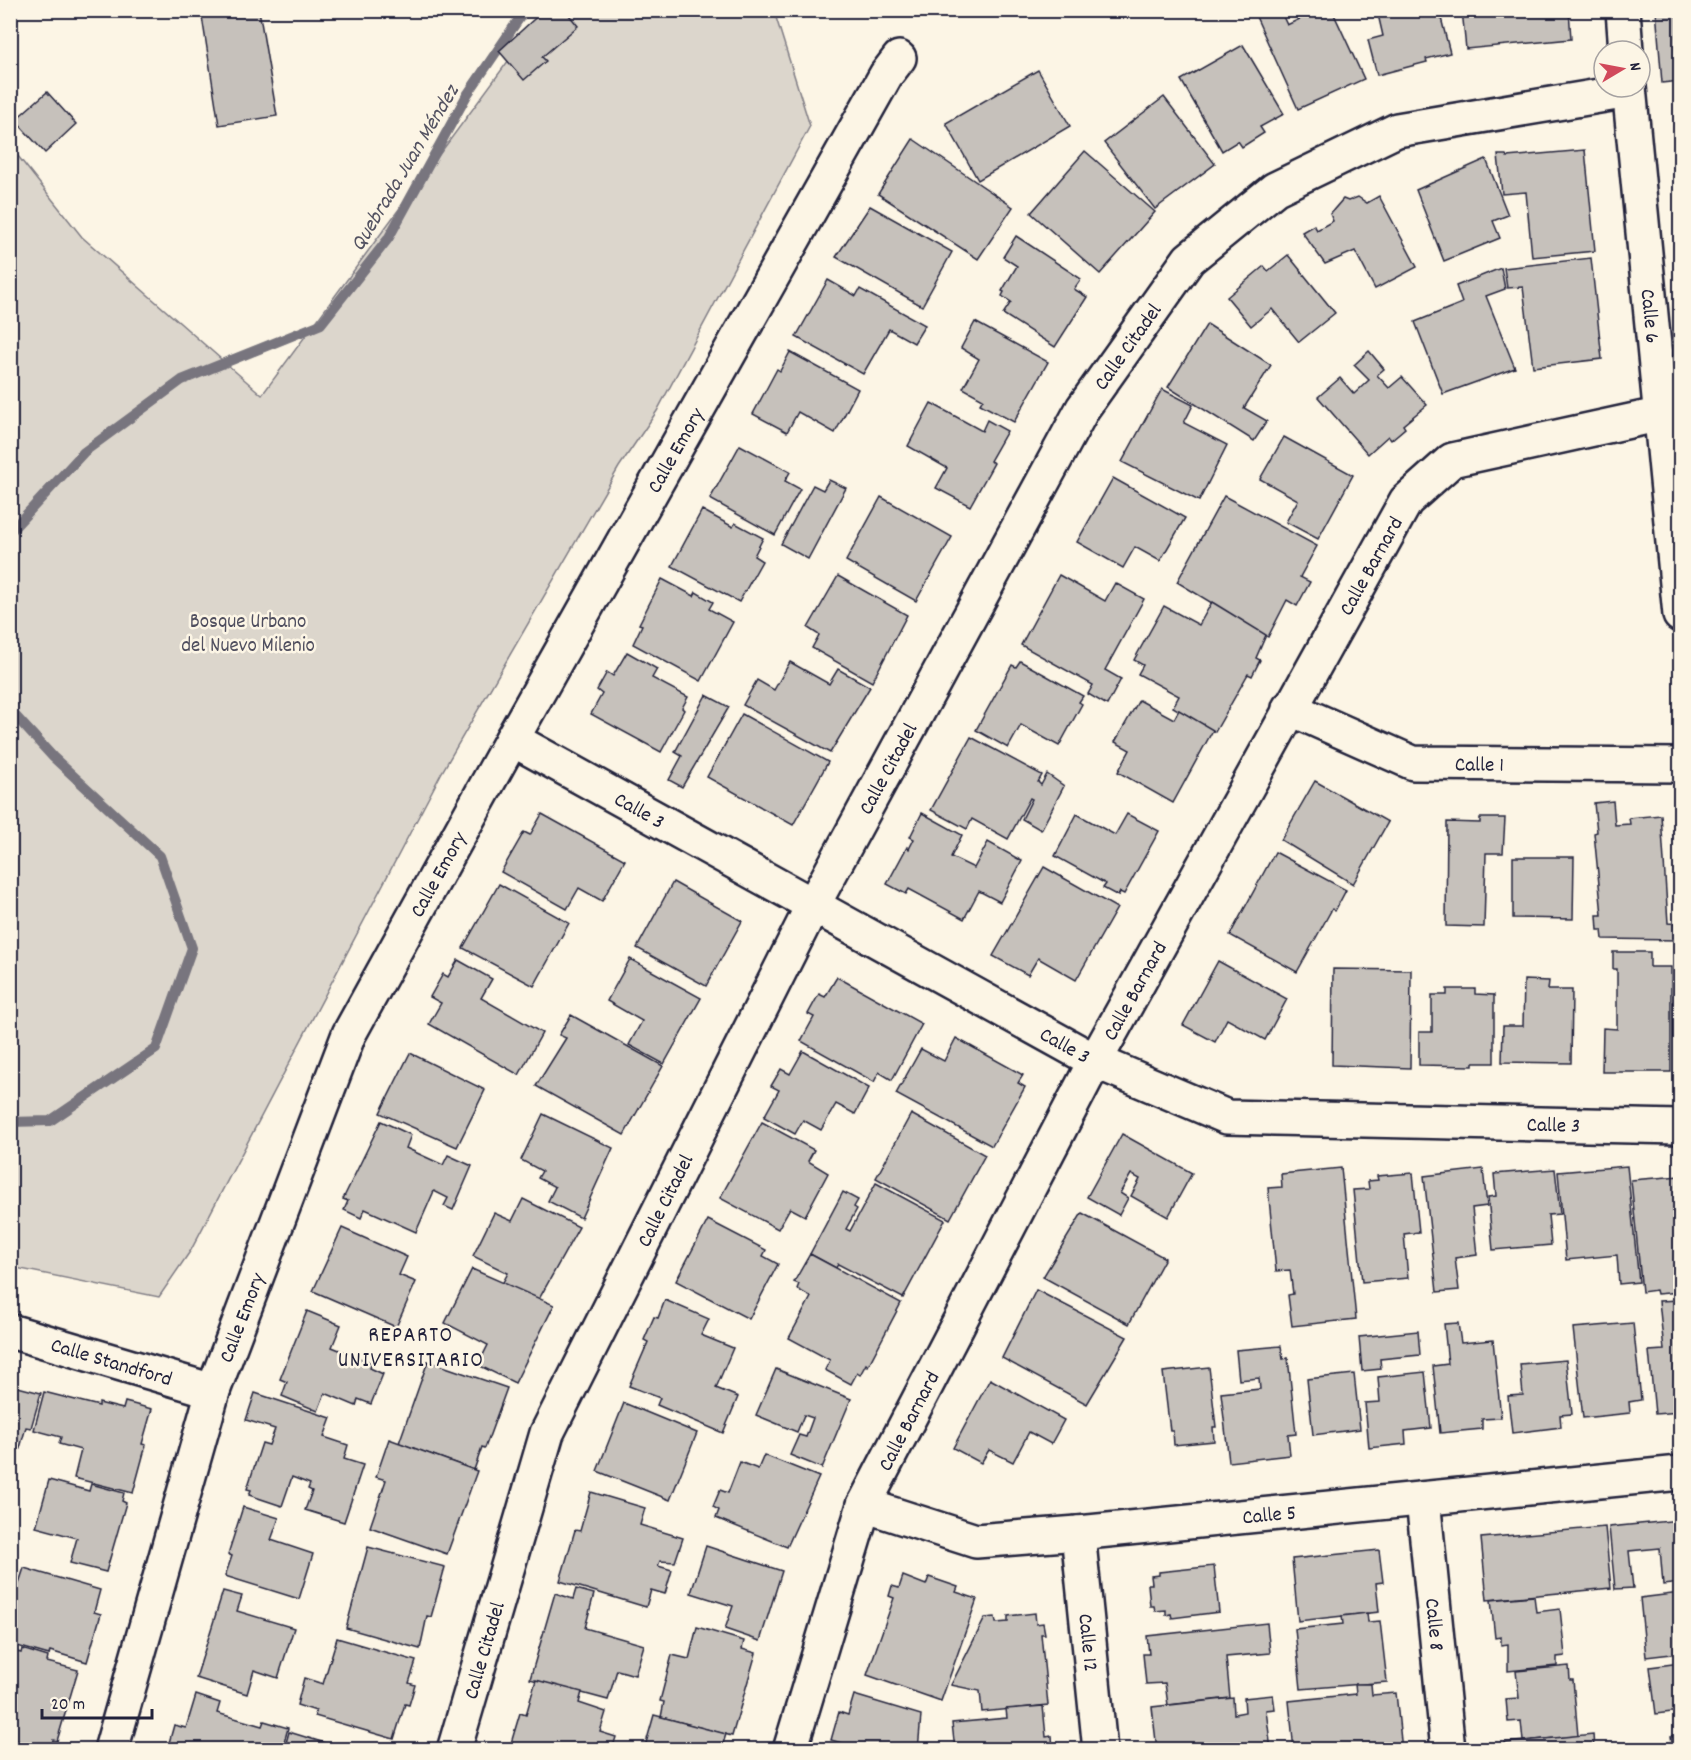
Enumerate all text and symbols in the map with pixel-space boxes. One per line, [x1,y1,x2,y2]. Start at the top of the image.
north arrow [1592,39,1652,99]
text: N [1622,61,1646,73]
water label: Quebrada Juan Méndez [344,78,469,258]
street label: Calle 6 [1631,288,1666,345]
street label: Calle Citadel [1088,298,1171,397]
street label: Calle Emory [641,403,714,500]
street label: Calle Barnard [1333,512,1412,622]
park label: Bosque Urbano del Nuevo Milenio [181,608,315,662]
street label: Calle Citadel [853,719,927,821]
street label: Calle 1 [1455,751,1504,782]
street label: Calle 3 [608,786,669,838]
street label: Calle Emory [404,827,476,924]
street label: Calle Barnard [1097,937,1176,1047]
street label: Calle 3 [1033,1021,1094,1073]
street label: Calle 3 [1526,1112,1581,1143]
street label: Calle Citadel [631,1150,703,1253]
street label: Calle Emory [213,1269,275,1368]
district label: REPARTO UNIVERSITARIO [338,1321,484,1377]
street label: Calle Standford [47,1332,175,1396]
street label: Calle Barnard [872,1367,949,1477]
street label: Calle 5 [1241,1499,1298,1535]
street label: Calle 8 [1415,1597,1450,1652]
street label: Calle Citadel [458,1599,515,1703]
street label: Calle 12 [1068,1612,1104,1673]
scale bar [42,1682,152,1720]
text: 20 m [51,1693,85,1718]

